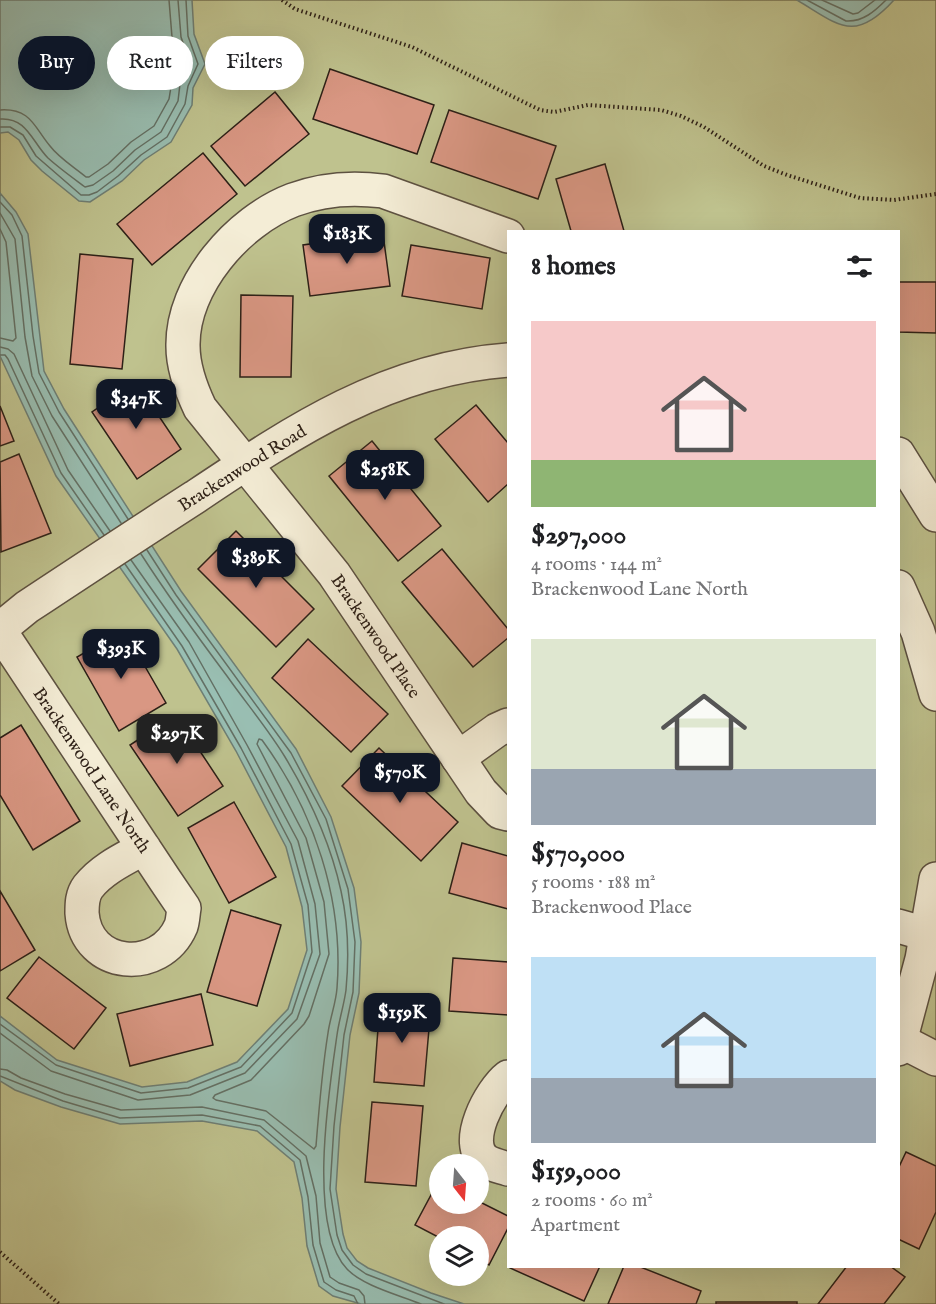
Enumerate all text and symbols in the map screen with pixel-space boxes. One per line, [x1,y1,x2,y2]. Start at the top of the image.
chip: Buy [18,36,95,90]
chip: Rent [107,36,193,90]
chip: Filters [205,36,304,90]
pin: $183K [305,214,389,265]
text: $183K [323,221,371,246]
text: 8 homes [531,250,616,283]
icon: filters [843,250,876,283]
icon: home [650,360,758,468]
pin: $347K [94,379,178,430]
text: $347K [110,386,162,411]
street label: Brackenwood Road [175,420,311,518]
pin: $258K [343,450,427,501]
text: $258K [360,457,410,482]
text: $297,000 [531,519,626,552]
pin: $389K [214,538,298,589]
text: $389K [231,545,281,570]
text: 4 rooms · 144 m² [531,552,662,577]
street label: Brackenwood Place [325,570,425,703]
text: Brackenwood Lane North [531,577,748,602]
pin: $393K [79,629,163,680]
text: $393K [96,636,146,661]
icon: home [650,678,758,786]
street label: Brackenwood Lane North [27,683,155,859]
pin: $297K [135,714,219,765]
text: $297K [150,721,204,746]
pin: $570K [358,753,442,804]
text: $570K [374,760,426,785]
text: $570,000 [531,837,625,870]
text: 5 rooms · 188 m² [531,870,656,895]
text: Brackenwood Place [531,895,692,920]
pin: $159K [360,993,444,1044]
icon: home [650,996,758,1104]
text: $159K [378,1000,426,1025]
north arrow [429,1154,489,1214]
map controls [429,1154,489,1286]
text: $159,000 [531,1155,621,1188]
text: 2 rooms · 60 m² [531,1188,653,1213]
text: Apartment [531,1213,620,1238]
button: layers [429,1226,489,1286]

